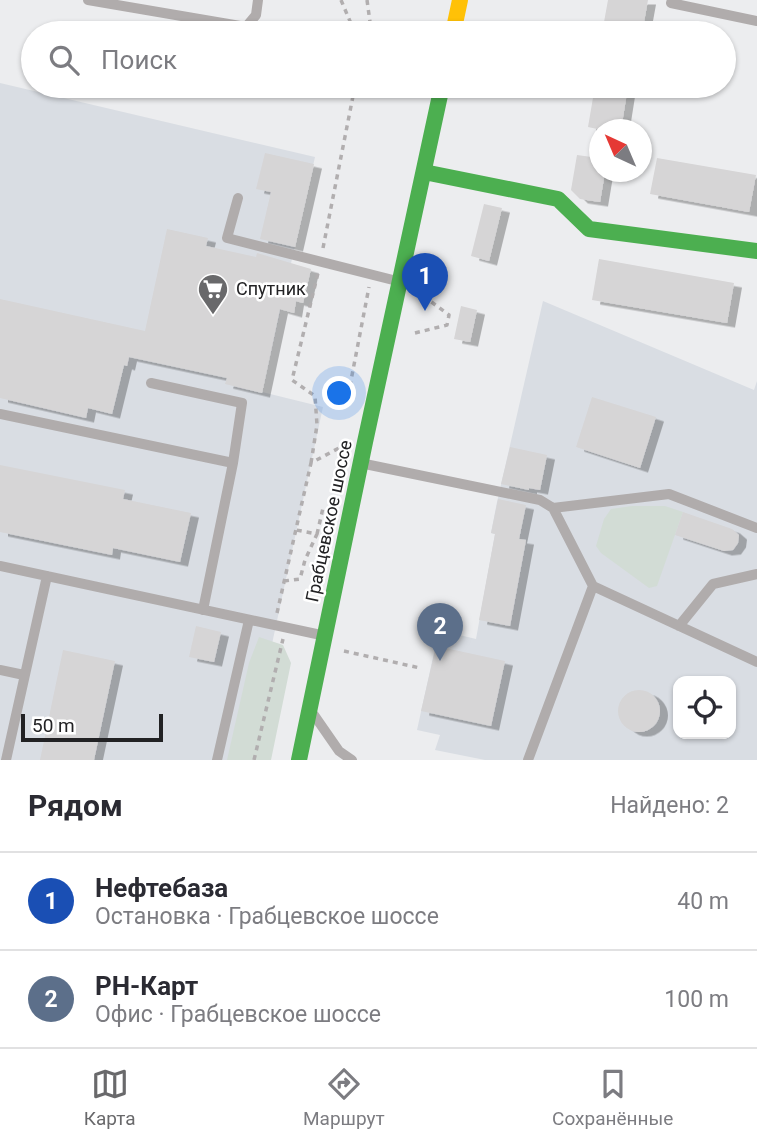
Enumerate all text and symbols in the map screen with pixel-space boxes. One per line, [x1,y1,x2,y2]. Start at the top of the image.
search box [21,21,736,98]
icon: search [45,41,83,79]
text: Поиск [101,45,177,75]
north arrow [589,119,652,182]
pin: 1 [402,253,448,311]
supermarket icon: Спутник [196,272,230,316]
place label: Спутник [236,278,306,299]
your location [322,376,356,410]
street label: Грабцевское шоссе [301,438,356,604]
pin: 2 [417,603,463,661]
map controls [673,676,736,739]
button: locate [673,676,736,739]
scale bar [21,711,163,743]
text: 50 m [32,714,75,737]
text: Рядом [28,788,123,823]
text: Найдено: 2 [610,792,729,819]
text: Нефтебаза [95,873,228,903]
text: 1 [44,888,58,915]
text: 40 m [677,888,729,915]
text: Остановка · Грабцевское шоссе [95,903,439,930]
text: РН-Карт [95,971,198,1001]
text: 2 [44,986,58,1013]
text: 100 m [664,986,729,1013]
text: Офис · Грабцевское шоссе [95,1001,381,1028]
tab: Карта [84,1065,136,1130]
tab: Маршрут [303,1065,385,1130]
tab: Сохранённые [552,1065,673,1130]

